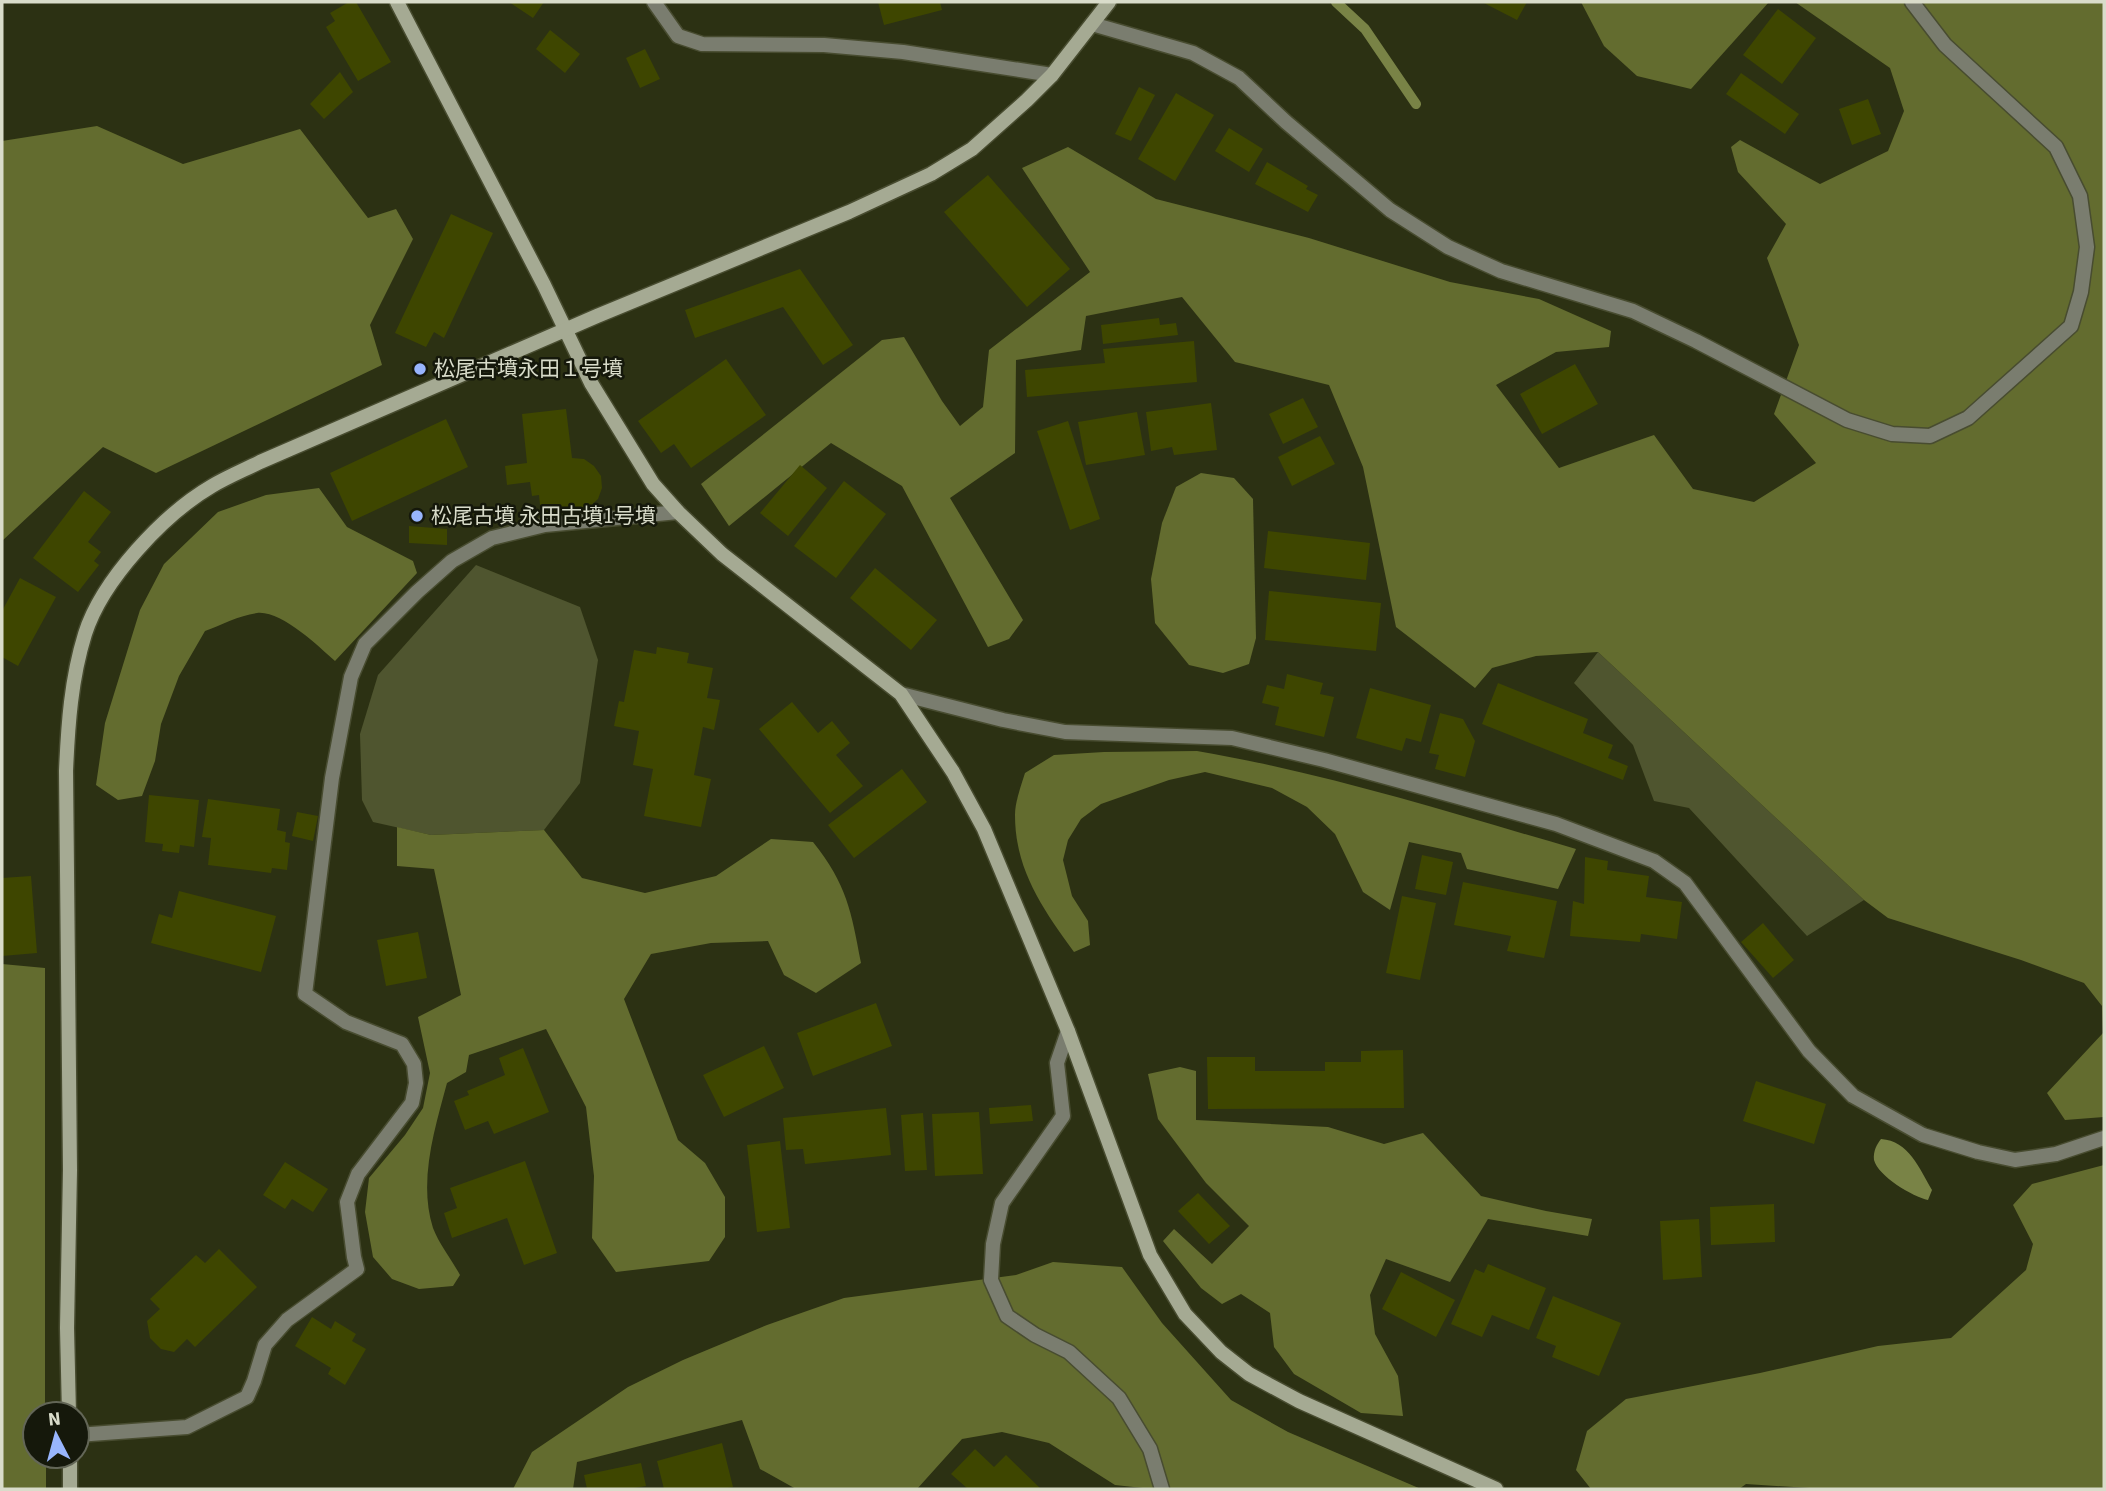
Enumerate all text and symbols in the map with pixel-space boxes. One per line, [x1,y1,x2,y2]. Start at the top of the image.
place label: 松尾古墳永田１号墳 [434,354,623,384]
marker: 松尾古墳永田１号墳 [412,361,428,377]
place label: 松尾古墳 永田古墳1号墳 [431,501,656,531]
marker: 松尾古墳 永田古墳1号墳 [409,508,425,524]
north arrow [21,1400,91,1470]
text: N [47,1405,62,1434]

